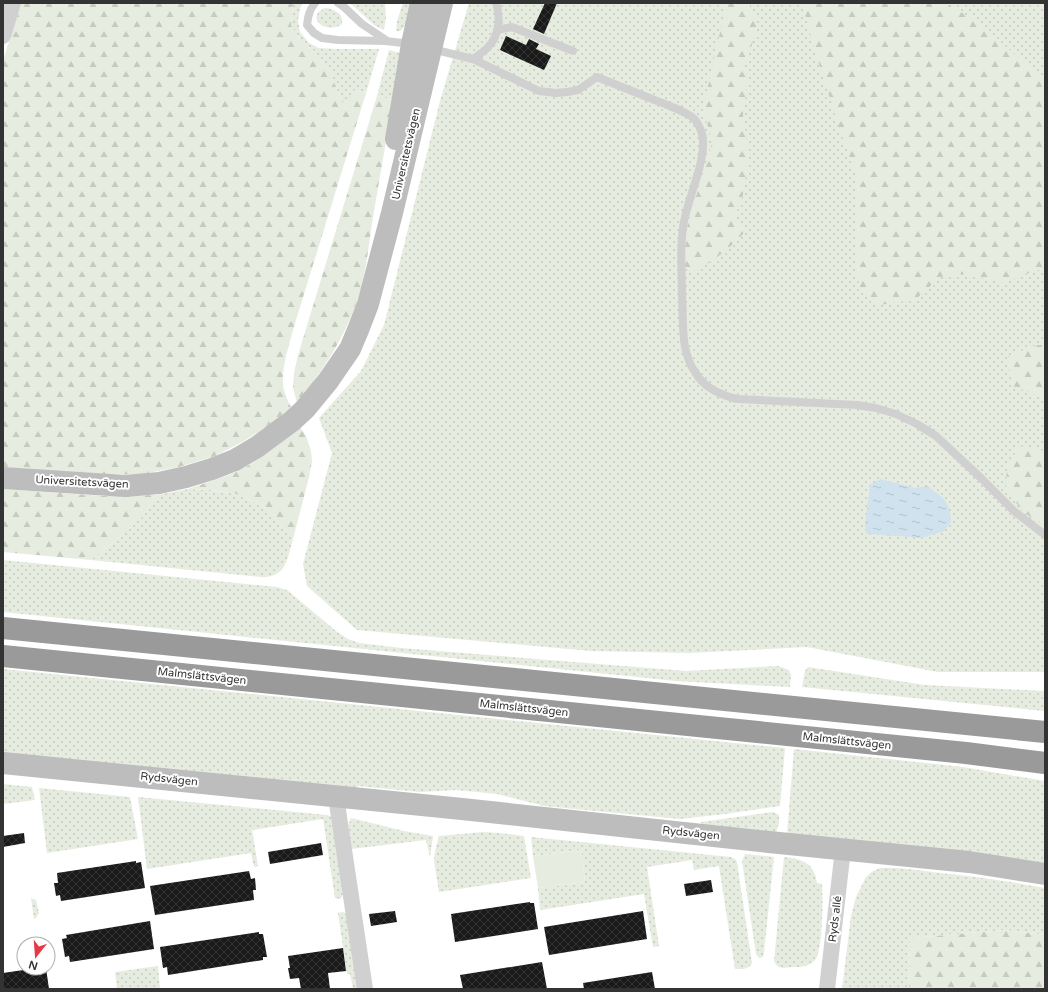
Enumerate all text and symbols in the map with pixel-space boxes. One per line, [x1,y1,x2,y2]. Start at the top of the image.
street label: Universitetsvägen [389,107,423,201]
street label: Universitetsvägen [35,473,129,491]
street label: Malmslättsvägen [157,665,247,687]
street label: Malmslättsvägen [479,697,569,719]
street label: Malmslättsvägen [802,730,892,752]
street label: Rydsvägen [140,770,198,788]
street label: Rydsvägen [662,824,720,842]
street label: Ryds allé [826,895,844,943]
north arrow [16,936,56,976]
text: N [27,958,39,973]

